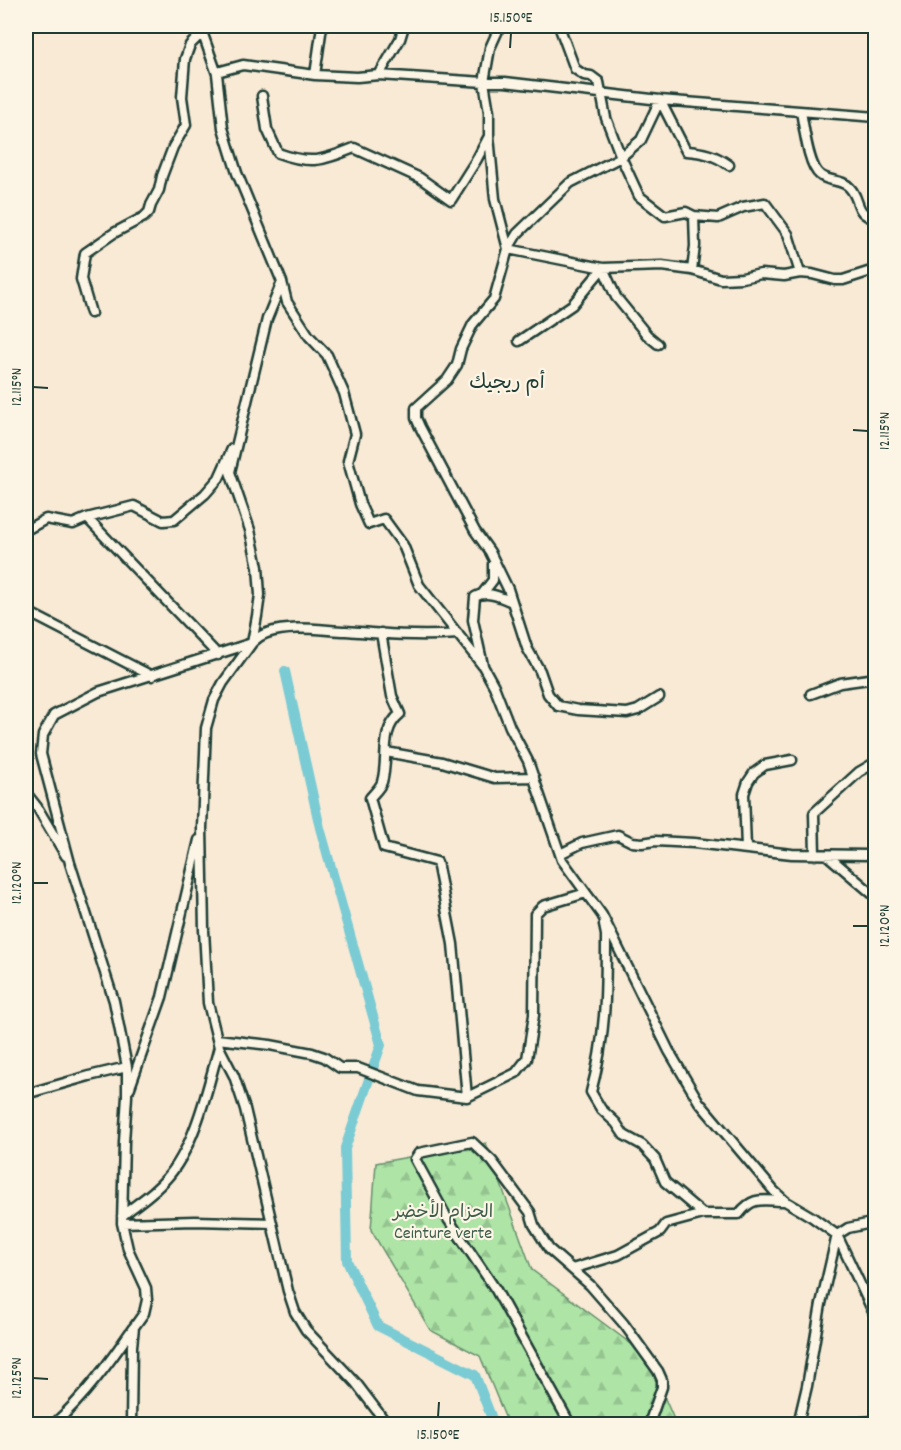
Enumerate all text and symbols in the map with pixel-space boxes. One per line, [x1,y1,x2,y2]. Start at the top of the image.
text: 15.150°E [490,8,533,30]
text: 12.115°N [7,368,29,406]
district label: أم ريجيك [469,370,545,398]
text: 12.115°N [875,412,897,450]
text: 12.120°N [7,862,29,904]
text: 12.120°N [875,905,897,947]
park label: الحزام الأخضر Ceinture verte [391,1199,493,1247]
text: 12.125°N [7,1357,29,1399]
text: 15.150°E [417,1425,460,1447]

